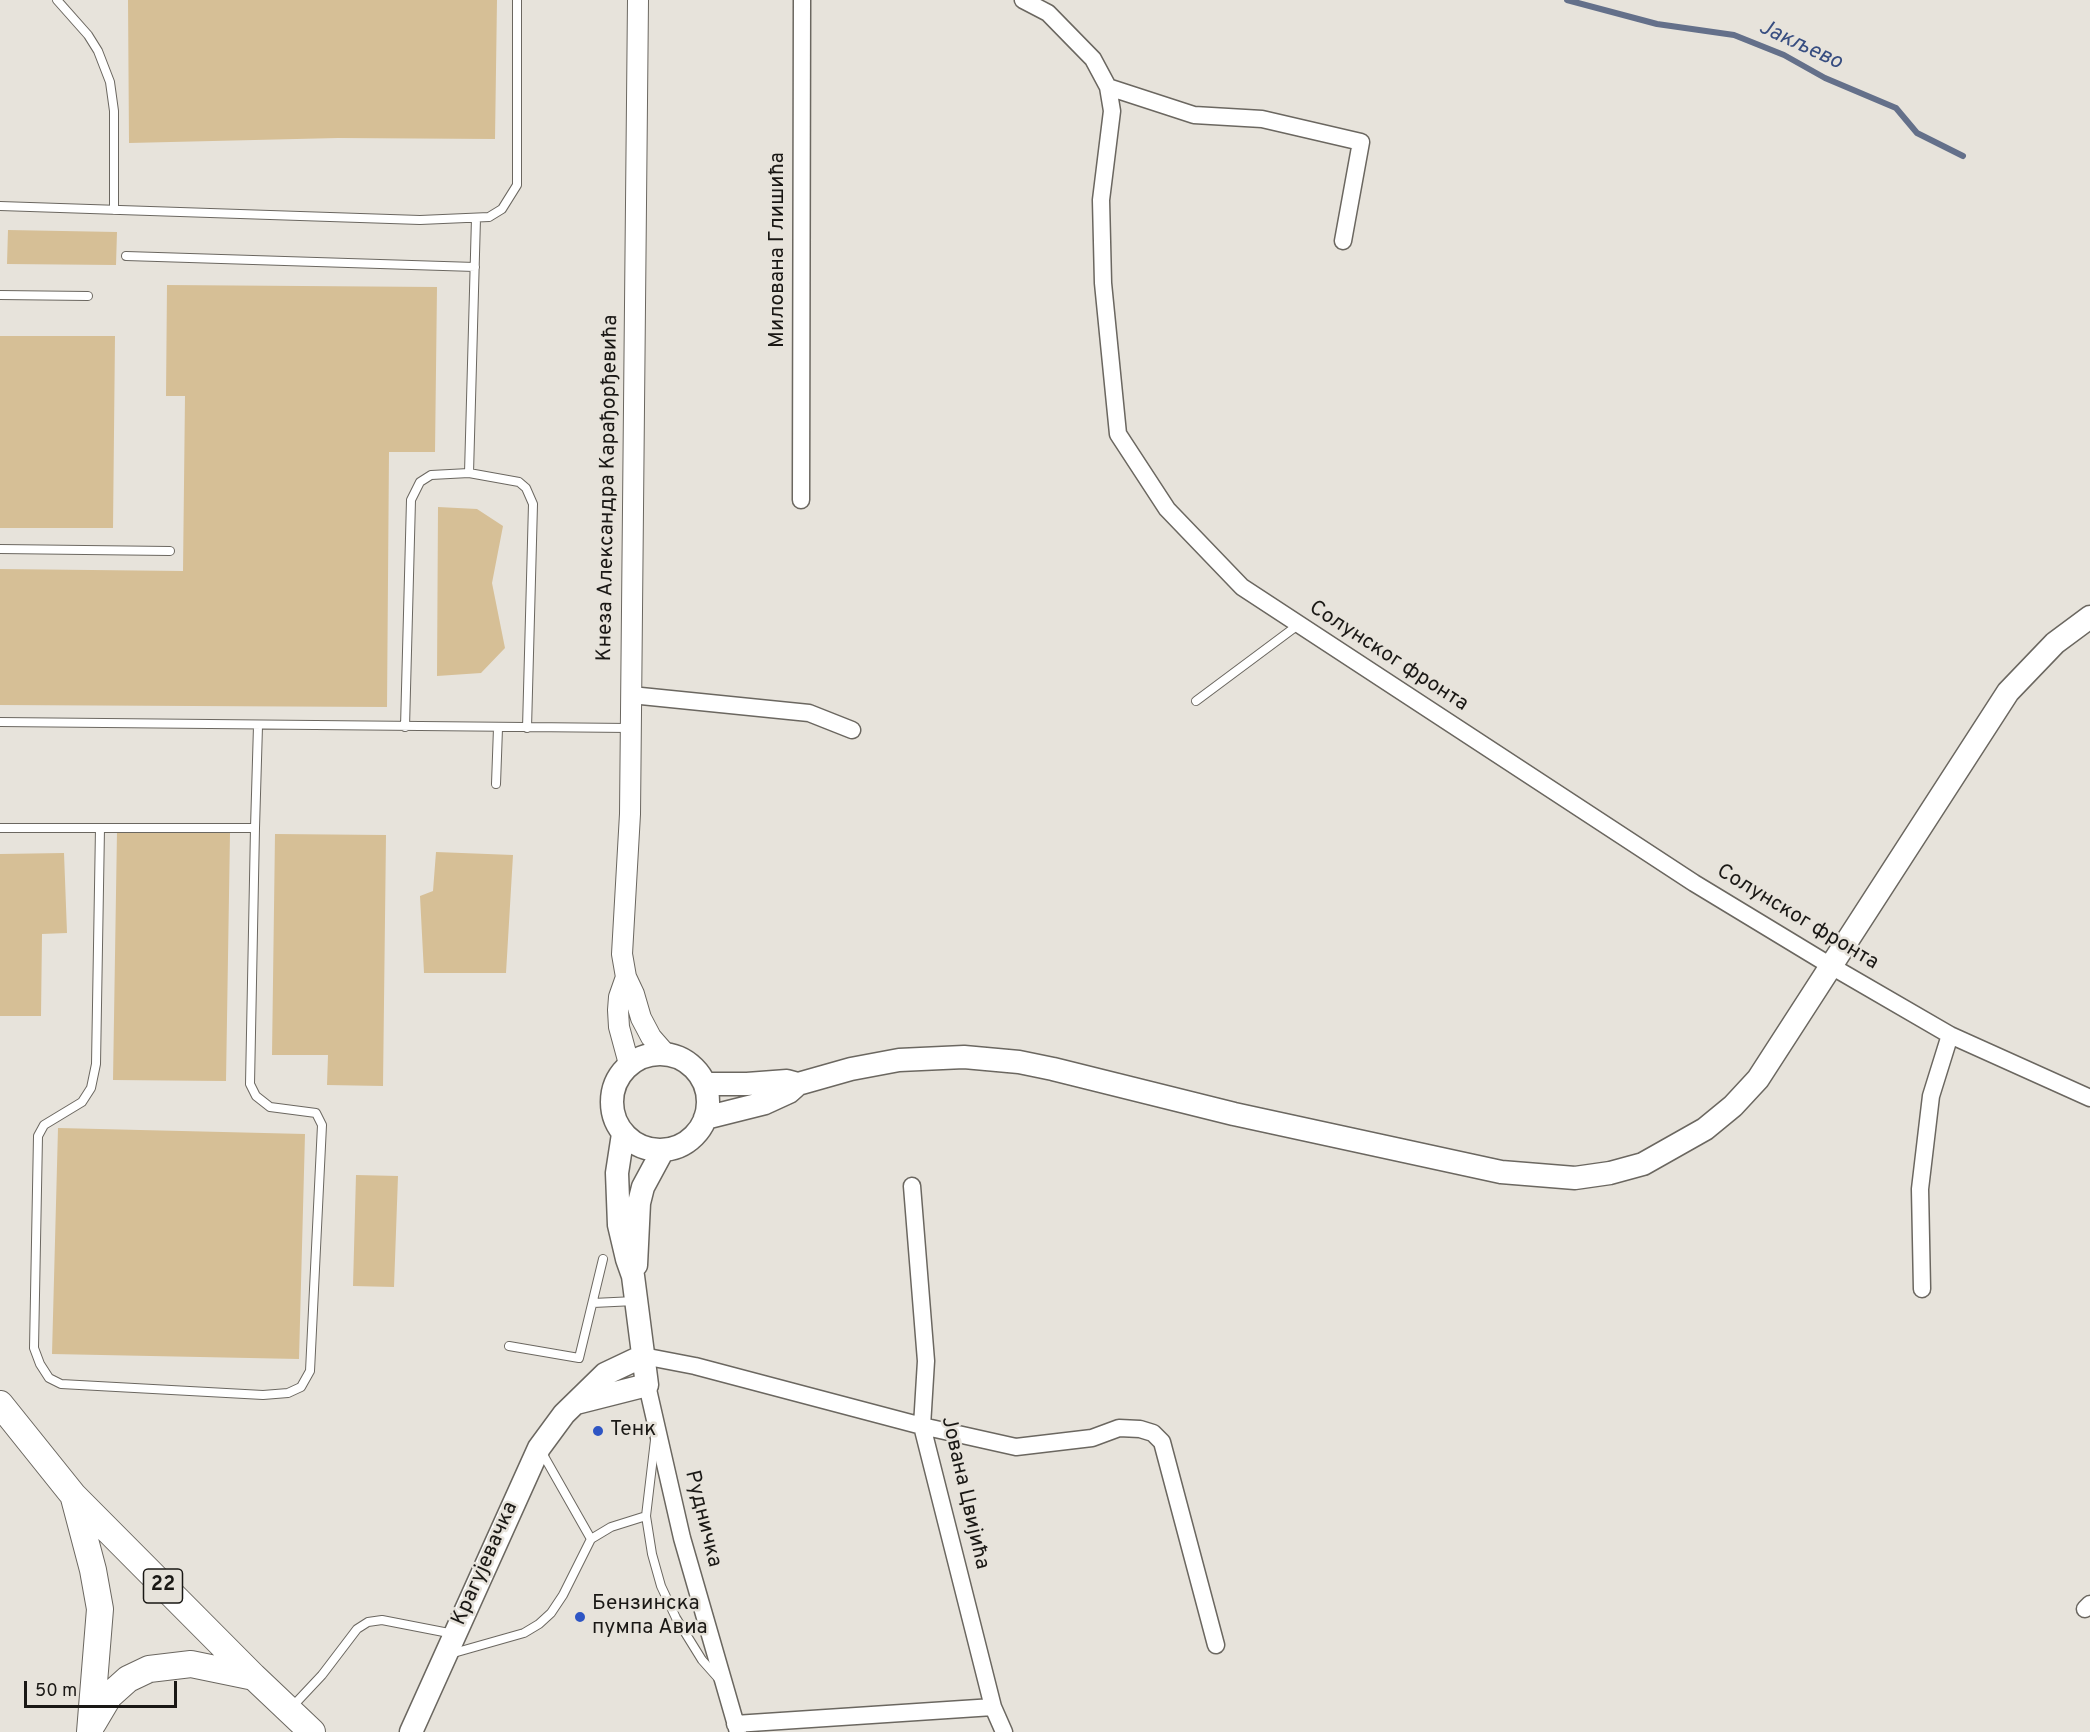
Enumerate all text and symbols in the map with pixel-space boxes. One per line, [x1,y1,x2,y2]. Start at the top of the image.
water label: Јакљево [1754,15,1846,77]
street label: Милована Глишића [766,152,792,348]
street label: Кнеза Александра Карађорђевића [593,314,625,662]
street label: Солунског фронта [1304,596,1472,718]
street label: Солунског фронта [1711,860,1883,976]
street label: Јована Цвијића [934,1414,994,1572]
place label: Тенк [610,1418,656,1444]
marker: Тенк [591,1424,605,1438]
street label: Рудничка [678,1468,726,1570]
street label: Крагујевачка [448,1498,524,1630]
road number: 22 [144,1569,182,1603]
place label: Бензинска пумпа Авиа [592,1592,708,1642]
marker: Бензинска пумпа Авиа [573,1610,587,1624]
scale bar [27,1669,180,1707]
text: 50 m [35,1680,77,1703]

